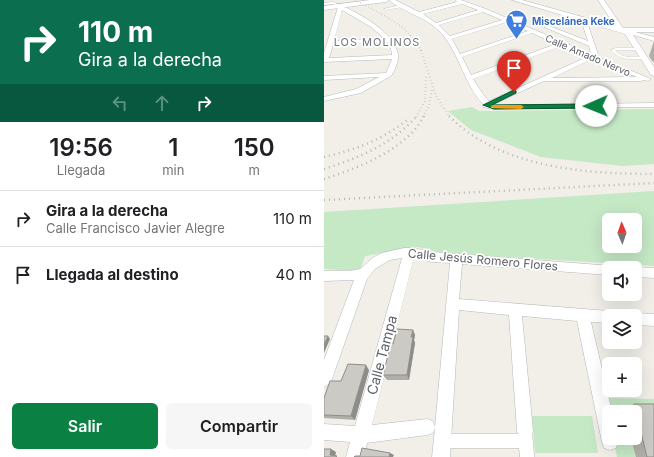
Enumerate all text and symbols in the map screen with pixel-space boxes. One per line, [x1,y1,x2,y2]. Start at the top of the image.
supermarket icon: Miscelánea Keke [504,8,530,41]
text: 110 m [78,15,153,49]
place label: Miscelánea Keke [532,15,615,27]
icon: right [12,16,64,68]
street label: Calle Amado Nervo [544,32,632,78]
district label: LOS MOLINOS [334,35,420,49]
text: Gira a la derecha [78,49,222,70]
pin [497,51,531,92]
icon: arrive [503,57,525,79]
position arrow [575,85,617,127]
icon: left [109,92,131,114]
icon: ahead [151,92,173,114]
icon: right [193,92,215,114]
text: 19:56 [49,133,113,162]
text: 1 [168,133,178,162]
text: 150 [234,133,275,162]
text: Llegada [57,162,105,178]
text: min [162,162,184,178]
text: m [248,162,260,178]
text: Gira a la derecha [46,201,168,220]
icon: right [12,208,34,230]
text: 110 m [273,209,312,228]
north arrow [602,213,642,253]
map controls [602,213,642,445]
text: Calle Francisco Javier Alegre [46,220,225,236]
street label: Calle Jesús Romero Flores [407,245,559,274]
button: sound [602,261,642,301]
icon: arrive [12,264,34,286]
text: Llegada al destino [46,265,179,284]
text: 40 m [275,265,312,284]
button: layers [602,309,642,349]
street label: Calle Tampa [363,313,400,397]
button: + [602,357,642,397]
button: Salir [12,403,158,449]
button: Compartir [166,403,312,449]
button: − [602,405,642,445]

